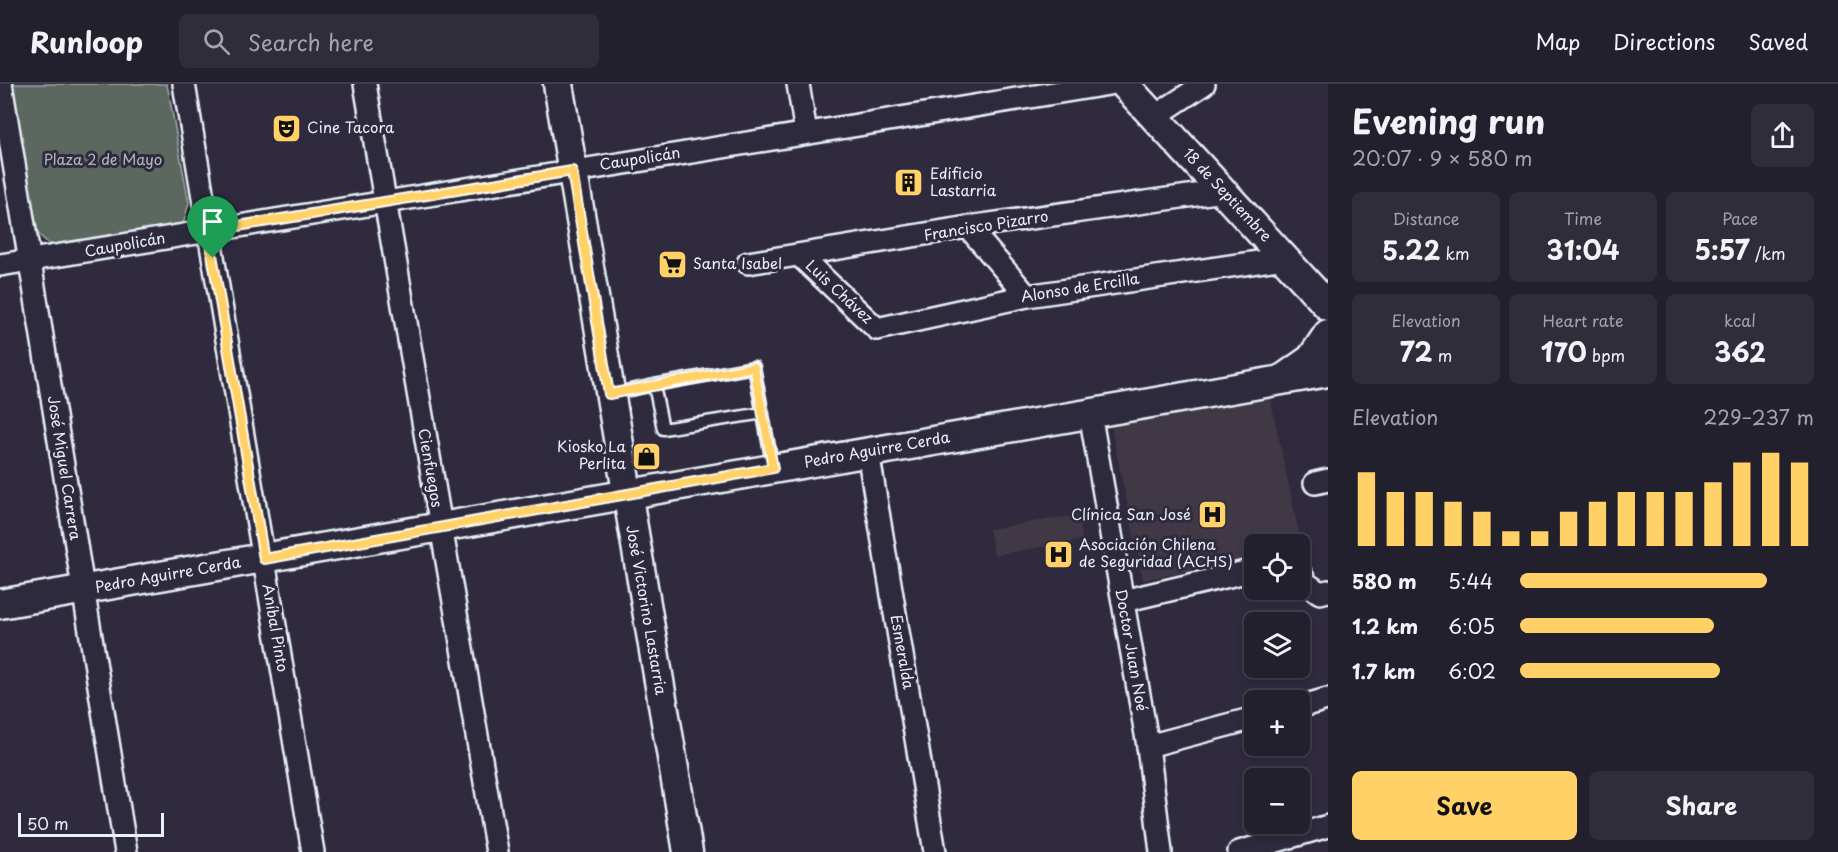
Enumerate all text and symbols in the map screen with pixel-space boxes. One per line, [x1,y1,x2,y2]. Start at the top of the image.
search box [179,14,599,68]
text: Runloop [30,20,143,63]
icon: search [200,25,233,58]
text: Search here [248,25,374,58]
text: Map [1535,25,1580,57]
text: Directions [1613,25,1715,57]
text: Saved [1748,25,1808,57]
text: Evening run [1352,95,1545,145]
button: share [1751,104,1814,167]
theatre icon: Cine Tacora [270,112,302,144]
place label: Cine Tacora [307,115,395,138]
street label: Caupolicán [598,140,682,175]
street label: 18 de Septiembre [1178,142,1278,246]
text: 20:07 · 9 × 580 m [1352,143,1532,173]
park label: Plaza 2 de Mayo [44,147,162,170]
place label: Edificio Lastarria [930,161,997,201]
building icon: Edificio Lastarria [893,167,925,199]
pin [187,196,238,258]
street label: Francisco Pizarro [922,203,1050,246]
icon: arrive [196,205,229,238]
text: Distance [1392,206,1460,230]
text: Time [1564,206,1602,230]
text: Pace [1722,206,1758,230]
street label: Caupolicán [83,225,167,262]
text: 5.22 [1382,230,1440,269]
text: 31:04 [1547,230,1619,269]
text: 5:57 [1694,230,1750,269]
text: km [1440,241,1470,265]
text: /km [1750,241,1786,265]
supermarket icon: Santa Isabel [656,248,688,280]
place label: Santa Isabel [693,251,782,274]
street label: Luis Chávez [801,254,879,328]
street label: Alonso de Ercilla [1019,266,1141,307]
text: Elevation [1391,308,1461,332]
text: Heart rate [1543,308,1623,332]
text: kcal [1724,308,1756,332]
text: 72 [1400,332,1433,371]
text: 170 [1541,332,1587,371]
text: 362 [1714,332,1766,371]
text: m [1433,343,1452,367]
text: bpm [1587,343,1625,367]
street label: José Miguel Carrera [43,394,88,543]
text: Elevation [1352,402,1438,432]
text: 229–237 m [1703,402,1814,432]
street label: Pedro Aguirre Cerda [802,424,952,473]
street label: Cienfuegos [413,426,450,509]
place label: Kiosko La Perlita [557,434,627,474]
shop icon: Kiosko La Perlita [631,440,663,472]
hospital icon: Clínica San José [1196,499,1228,531]
place label: Clínica San José [1071,502,1191,525]
street label: José Victorino Lastarria [621,523,674,697]
place label: Asociación Chilena de Seguridad (ACHS) [1079,532,1233,572]
map controls [1244,534,1310,834]
button: locate [1244,534,1310,600]
hospital icon: Asociación Chilena de Seguridad (ACHS) [1042,538,1074,570]
street label: Pedro Aguirre Cerda [93,549,243,598]
text: 580 m [1352,566,1417,596]
text: 5:44 [1448,566,1493,596]
street label: Aníbal Pinto [257,582,296,674]
street label: Doctor Juan Noé [1110,587,1155,713]
text: 1.2 km [1352,611,1418,641]
text: 6:05 [1448,611,1495,641]
button: layers [1244,612,1310,678]
street label: Esmeralda [886,613,921,692]
text: 1.7 km [1352,656,1415,686]
text: 6:02 [1448,656,1496,686]
button: + [1244,690,1310,756]
button: − [1244,768,1310,834]
button: Save [1352,771,1577,840]
button: Share [1589,771,1814,840]
scale bar [18,810,164,838]
text: 50 m [27,811,68,835]

